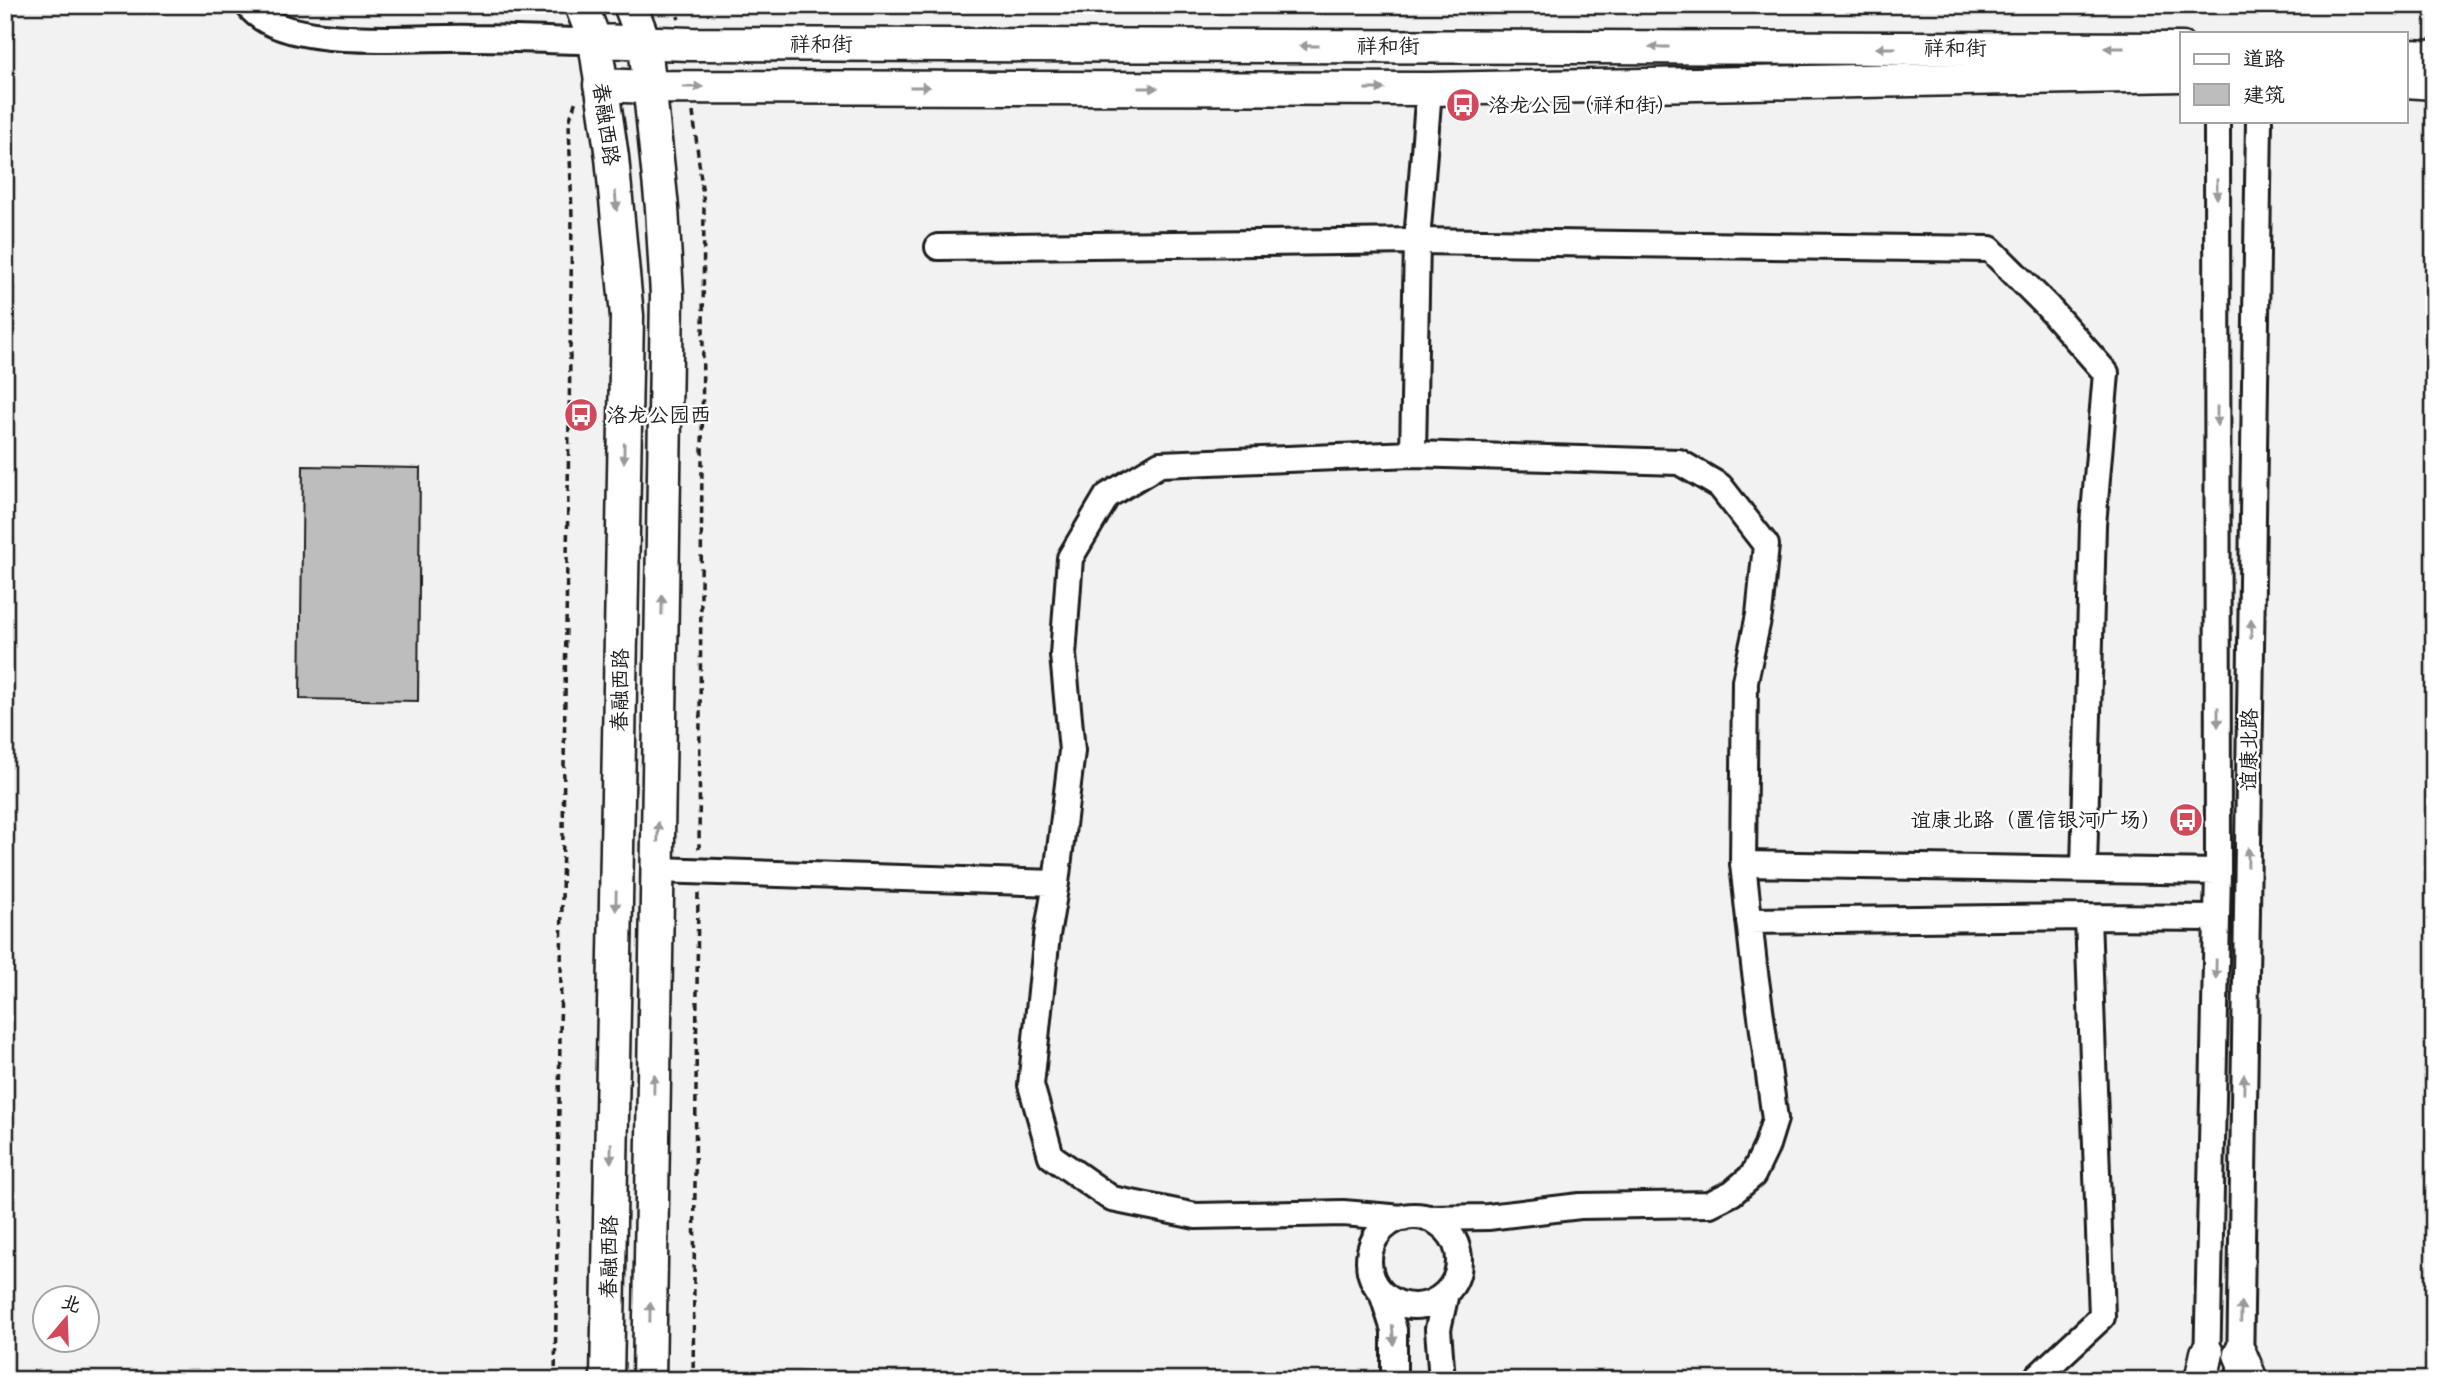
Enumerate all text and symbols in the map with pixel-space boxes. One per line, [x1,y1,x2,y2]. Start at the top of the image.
street label: 祥和街 [790,30,853,58]
street label: 祥和街 [1357,32,1420,60]
legend [2180,32,2408,122]
street label: 祥和街 [1924,34,1987,62]
one-way arrow [1297,40,1319,52]
one-way arrow [1647,41,1669,53]
one-way arrow [1875,42,1897,54]
one-way arrow [2102,42,2124,54]
text: 道路 [2243,45,2285,73]
street label: 春融西路 [586,80,626,168]
one-way arrow [682,81,704,93]
one-way arrow [909,81,931,93]
text: 建筑 [2243,81,2285,109]
one-way arrow [1137,82,1159,94]
one-way arrow [1364,83,1386,94]
bus stop icon: 洛龙公园（祥和街） [1444,86,1482,124]
place label: 洛龙公园（祥和街） [1488,91,1677,119]
one-way arrow [2211,178,2223,200]
one-way arrow [611,190,622,212]
bus stop icon: 洛龙公园西 [562,396,600,434]
place label: 洛龙公园西 [606,401,711,429]
one-way arrow [2211,406,2223,428]
one-way arrow [618,442,630,464]
one-way arrow [656,593,668,615]
one-way arrow [2245,618,2257,640]
street label: 春融西路 [605,648,635,732]
one-way arrow [2212,707,2224,729]
street label: 谊康北路 [2234,708,2264,792]
bus stop icon: 谊康北路（置信银河广场） [2167,801,2205,839]
place label: 谊康北路（置信银河广场） [1910,806,2162,834]
one-way arrow [652,821,664,843]
one-way arrow [2242,845,2254,867]
one-way arrow [610,890,622,912]
one-way arrow [2210,959,2222,981]
one-way arrow [648,1073,660,1095]
one-way arrow [2239,1073,2250,1095]
one-way arrow [605,1142,617,1164]
street label: 春融西路 [594,1215,624,1299]
north arrow [32,1284,102,1354]
text: 北 [58,1288,84,1318]
one-way arrow [644,1300,656,1322]
one-way arrow [2235,1300,2247,1322]
one-way arrow [1388,1325,1399,1347]

